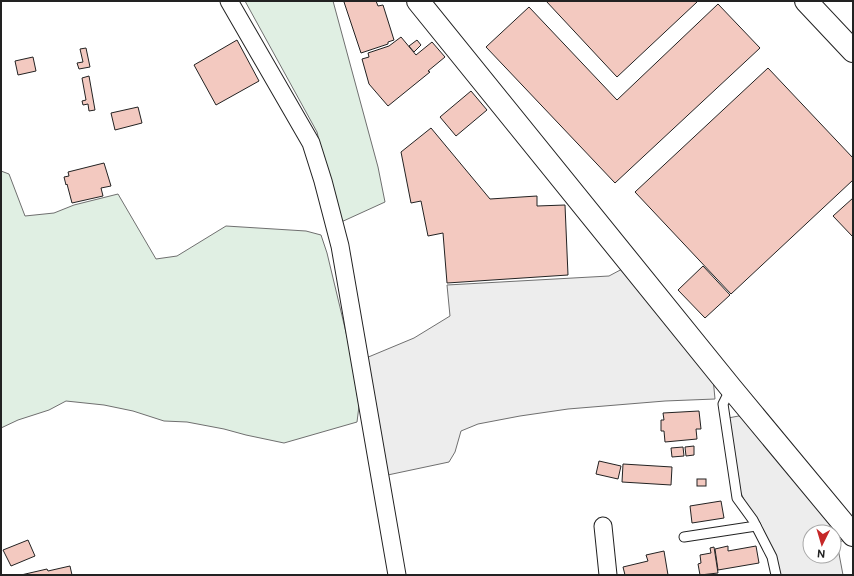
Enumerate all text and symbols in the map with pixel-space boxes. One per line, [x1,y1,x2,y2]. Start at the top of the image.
north arrow [802,524,842,564]
text: N [817,547,826,561]

